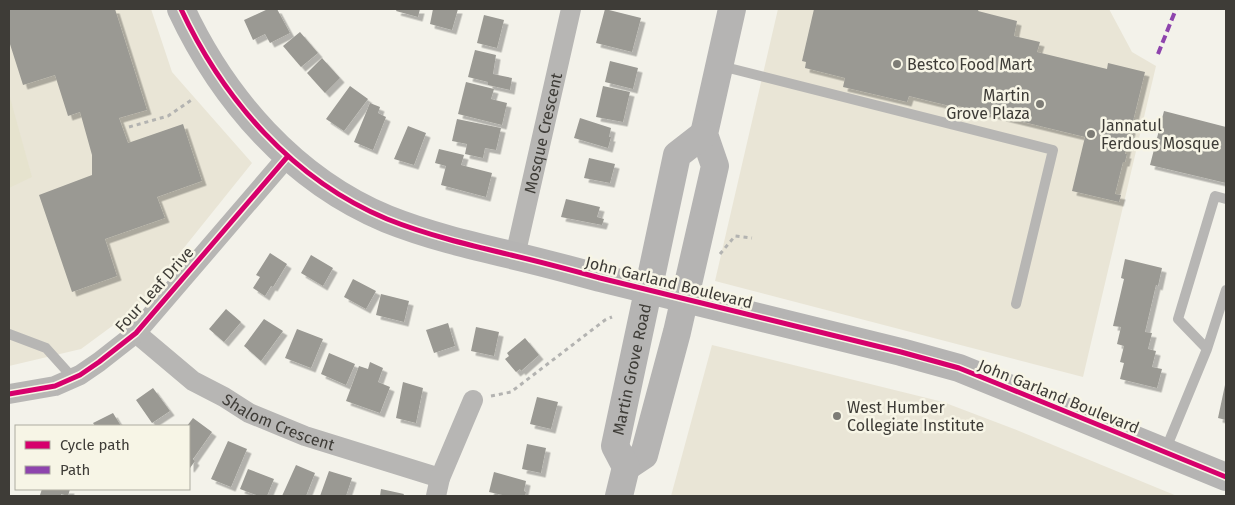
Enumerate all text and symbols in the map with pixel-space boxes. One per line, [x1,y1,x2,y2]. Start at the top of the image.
place label: Bestco Food Mart [907,55,1032,74]
marker: Bestco Food Mart [891,58,903,70]
street label: Mosque Crescent [520,71,566,195]
place label: Martin Grove Plaza [946,86,1030,123]
marker: Martin Grove Plaza [1034,98,1046,110]
place label: Jannatul Ferdous Mosque [1101,116,1220,153]
marker: Jannatul Ferdous Mosque [1085,128,1097,140]
street label: Four Leaf Drive [111,243,198,336]
street label: John Garland Boulevard [583,252,755,312]
street label: Martin Grove Road [609,302,655,437]
street label: John Garland Boulevard [976,355,1142,437]
street label: Shalom Crescent [219,390,337,455]
place label: West Humber Collegiate Institute [847,398,984,435]
marker: West Humber Collegiate Institute [831,410,843,422]
legend [15,425,190,490]
text: Cycle path [60,436,130,454]
text: Path [60,461,90,479]

